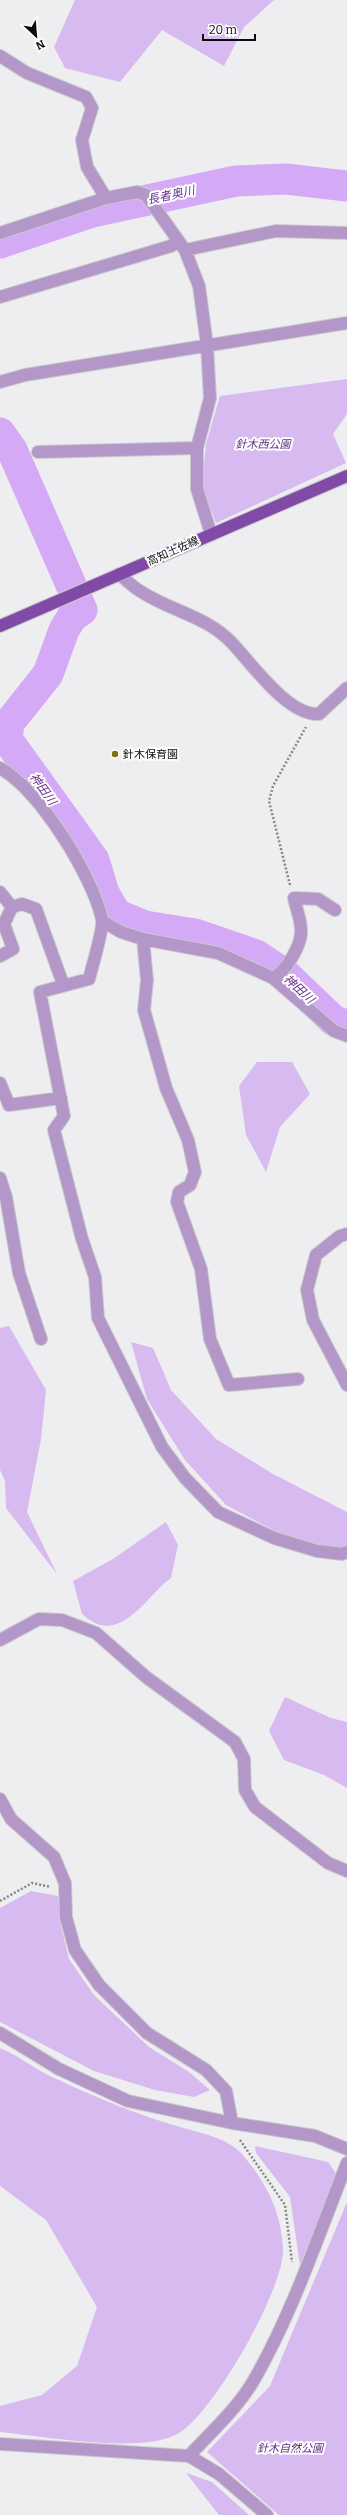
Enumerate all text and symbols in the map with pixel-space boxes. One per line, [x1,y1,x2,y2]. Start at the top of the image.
north arrow [16,16,56,56]
scale bar [203,16,255,42]
text: 20 m [209,23,238,37]
text: N [33,37,47,52]
water label: 長者奥川 [146,183,198,207]
park label: 針木西公園 [236,438,292,451]
street label: 高知土佐線 [145,534,201,568]
place label: 針木保育園 [123,748,178,761]
marker: 針木保育園 [110,749,120,759]
water label: 神田川 [27,770,60,809]
water label: 神田川 [281,972,318,1008]
park label: 針木自然公園 [257,2442,325,2455]

